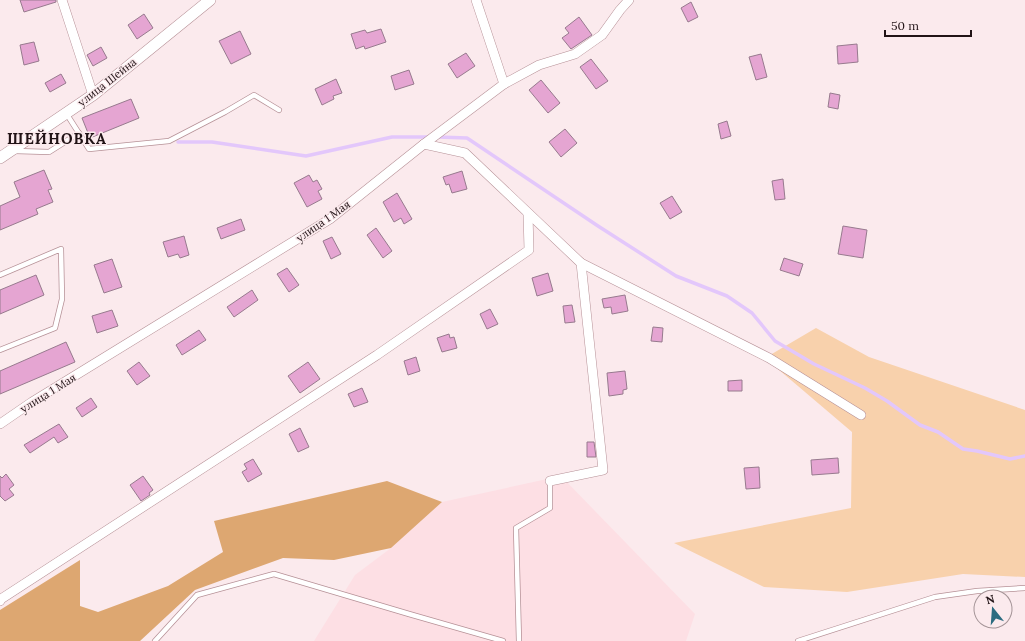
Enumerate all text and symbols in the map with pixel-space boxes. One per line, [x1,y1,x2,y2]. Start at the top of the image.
scale bar [885,12,971,38]
text: 50 m [891,18,919,33]
street label: улица Шейна [75,55,139,109]
district label: ШЕЙНОВКА [7,129,107,148]
street label: улица 1 Мая [293,197,353,245]
street label: улица 1 Мая [17,370,79,416]
north arrow [973,589,1013,629]
text: N [984,591,997,607]

